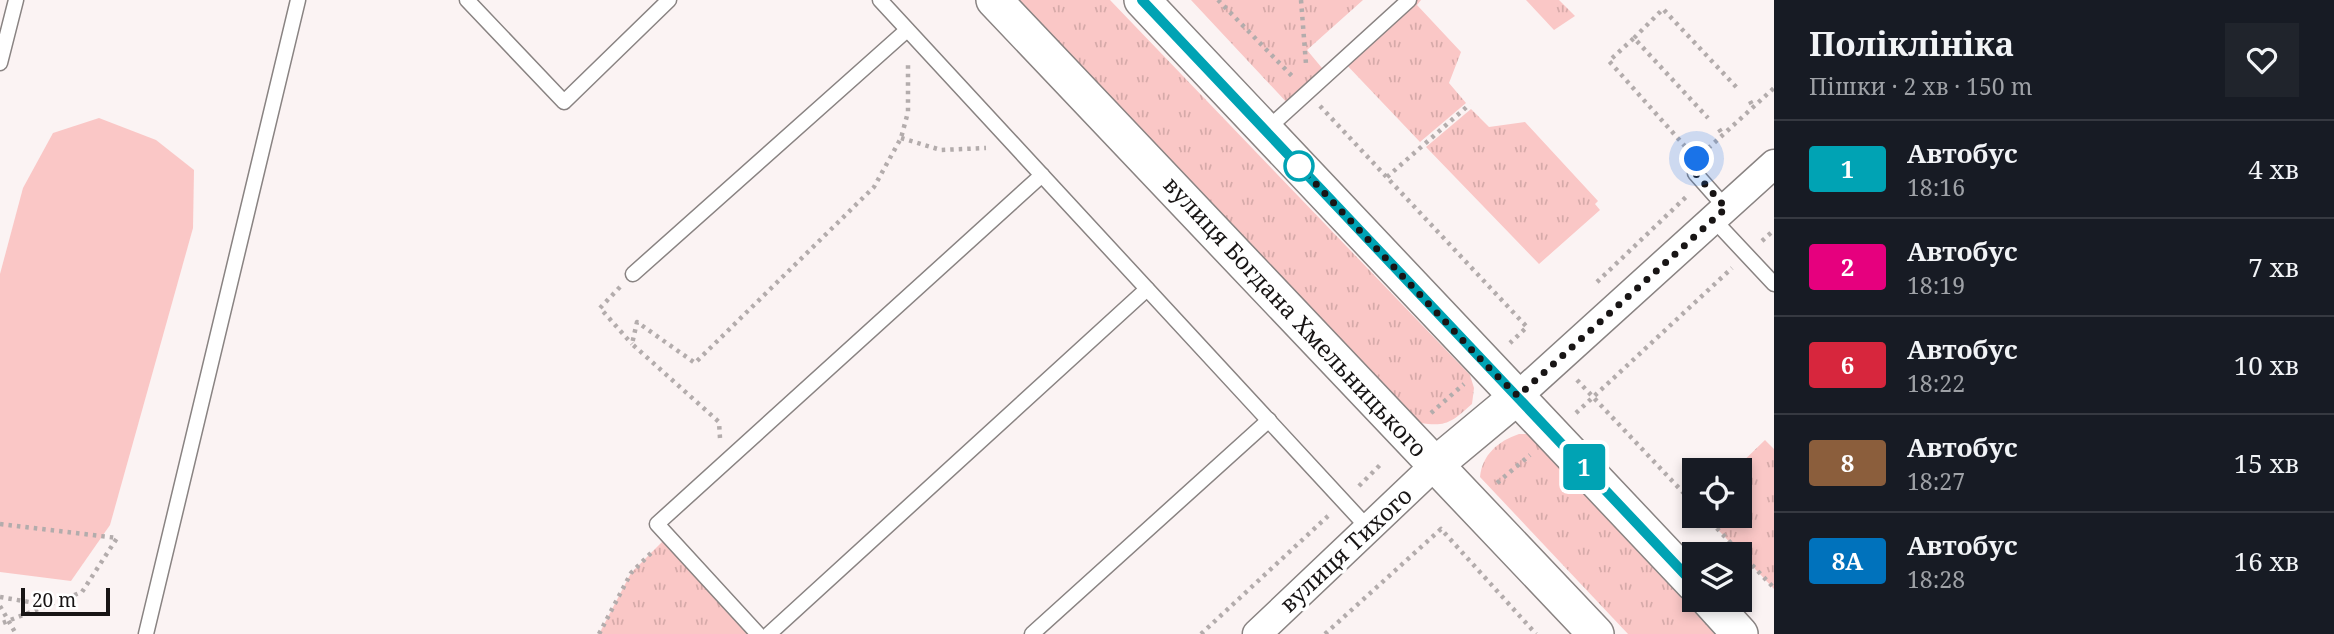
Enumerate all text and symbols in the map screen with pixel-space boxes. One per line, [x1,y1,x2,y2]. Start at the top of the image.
text: Поліклініка [1809,21,2014,66]
button: heart [2225,23,2299,97]
text: Пішки · 2 хв · 150 m [1809,70,2032,102]
text: Автобус [1907,135,2017,171]
your location [1679,141,1714,176]
unlabelled marker [1284,151,1314,181]
text: 4 хв [2248,151,2299,187]
text: 1 [1841,152,1854,185]
street label: вулиця Богдана Хмельницького [1157,169,1435,464]
text: 18:16 [1907,171,1965,203]
text: Автобус [1907,233,2017,269]
text: 7 хв [2248,249,2299,285]
text: 2 [1841,250,1854,283]
text: 18:19 [1907,269,1965,301]
text: Автобус [1907,331,2017,367]
text: 10 хв [2234,347,2299,383]
text: 6 [1841,348,1854,381]
text: 18:22 [1907,367,1965,399]
text: Автобус [1907,429,2017,465]
line badge: 1 [1561,444,1607,490]
text: 15 хв [2234,445,2299,481]
text: 8 [1841,446,1854,479]
text: 1 [1577,450,1591,483]
map controls [1682,458,1752,612]
button: locate [1682,458,1752,528]
text: 18:27 [1907,465,1965,497]
street label: вулиця Тихого [1272,479,1419,619]
text: Автобус [1907,527,2017,563]
button: layers [1682,542,1752,612]
text: 16 хв [2234,543,2299,579]
text: 8А [1832,544,1863,577]
text: 18:28 [1907,563,1965,595]
scale bar [21,585,110,617]
text: 20 m [32,587,76,613]

